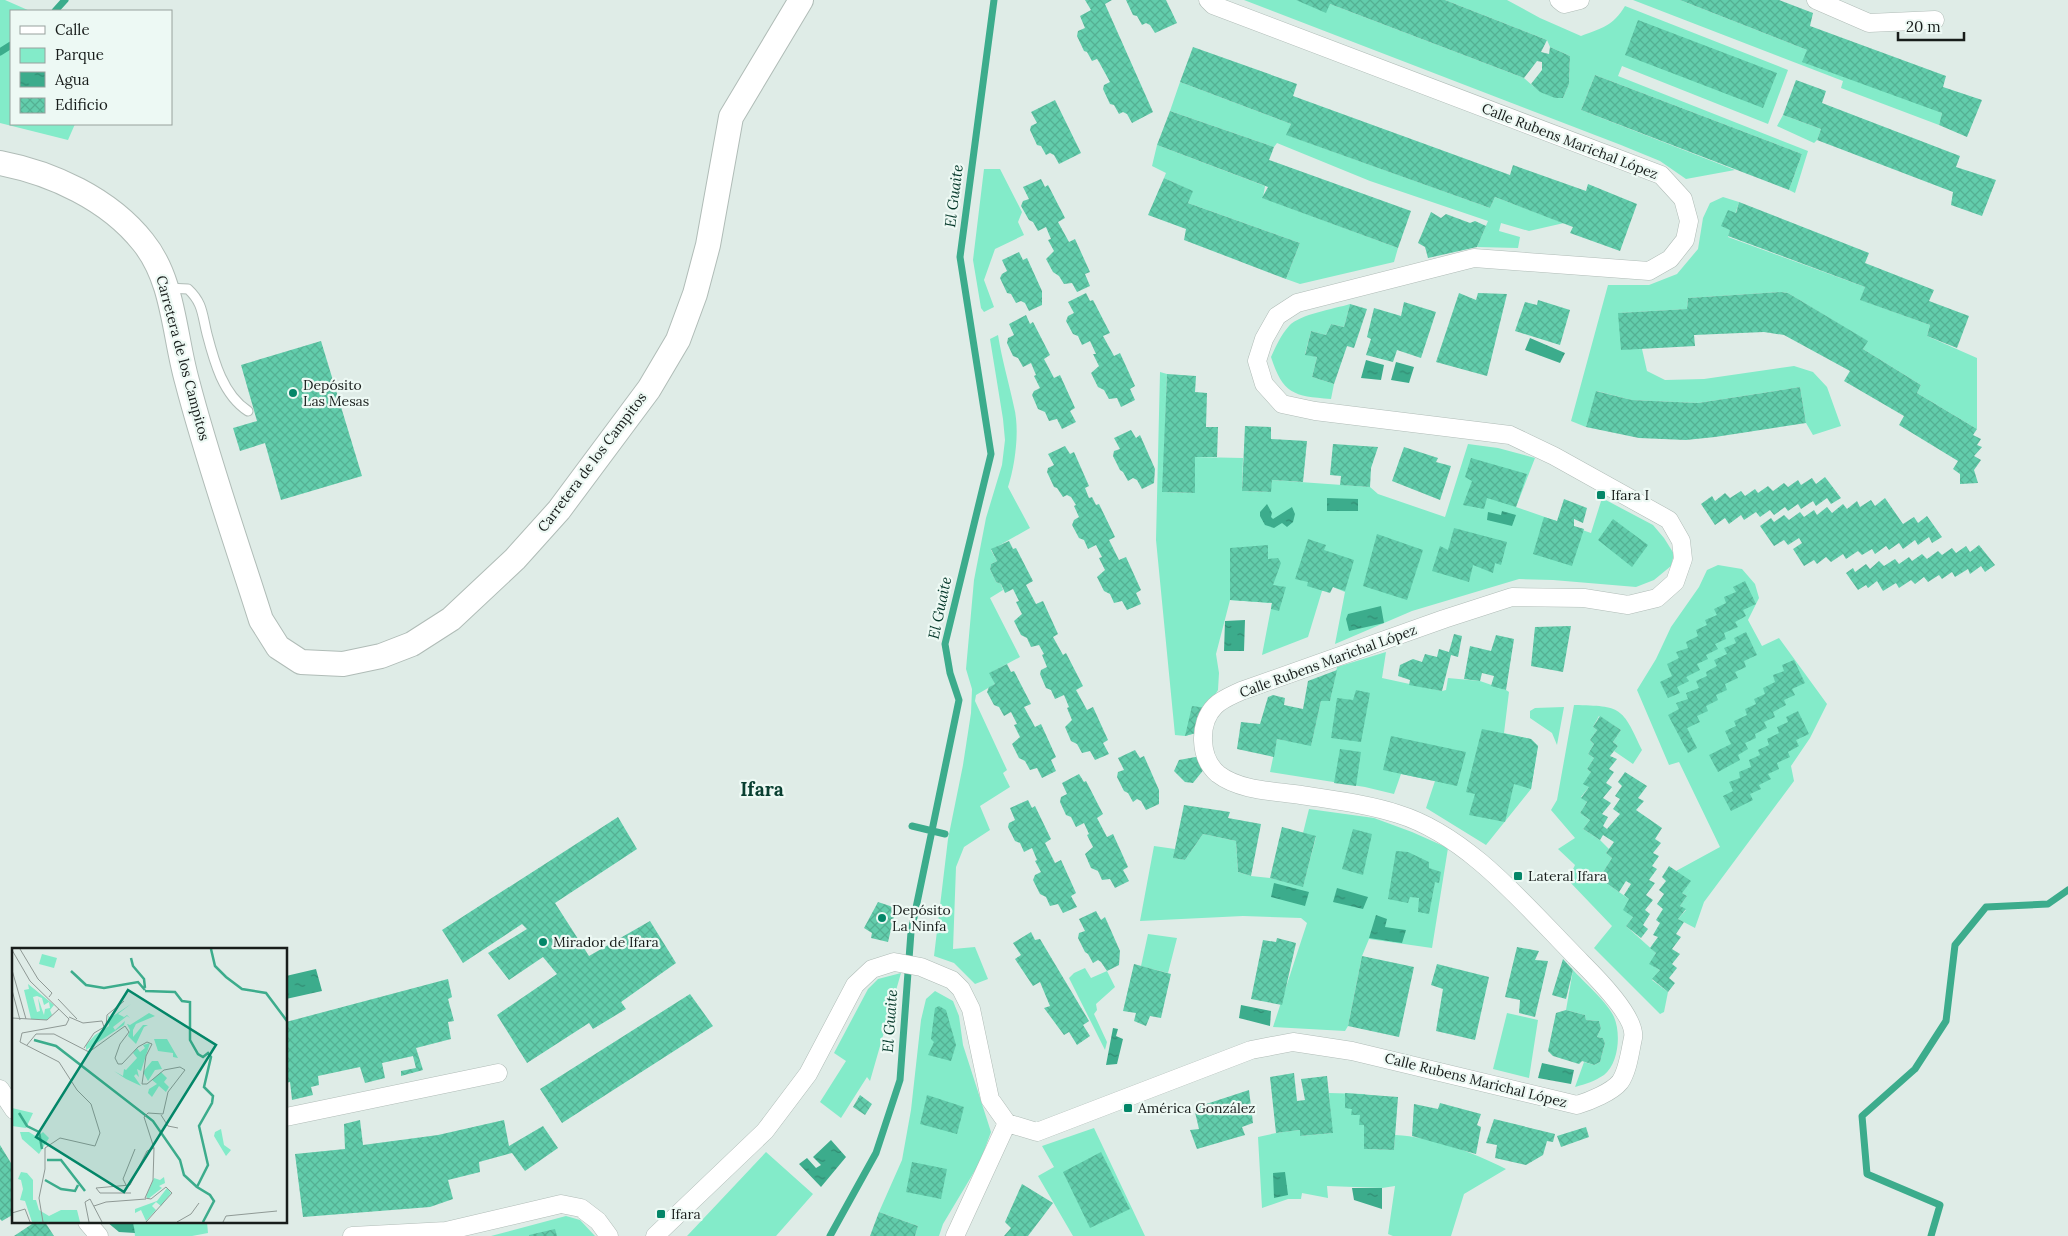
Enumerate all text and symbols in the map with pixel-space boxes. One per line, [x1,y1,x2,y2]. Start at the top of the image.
legend [10,10,172,125]
scale bar [1898,10,1964,42]
text: 20 m [1906,17,1941,36]
text: Calle [55,20,90,39]
text: Parque [55,45,104,64]
text: Agua [54,70,90,89]
text: Edificio [55,95,108,114]
street label: Calle Rubens Marichal López [1479,99,1661,183]
water label: El Guaite [940,163,967,229]
street label: Carretera de los Campitos [152,273,214,443]
place label: Depósito Las Mesas [303,376,369,410]
marker: Depósito Las Mesas [287,387,299,399]
street label: Carretera de los Campitos [534,389,650,535]
place label: Ifara I [1611,486,1649,504]
marker: Ifara I [1595,489,1607,501]
water label: El Guaite [924,575,955,641]
street label: Calle Rubens Marichal López [1237,620,1419,702]
district label: Ifara [740,777,784,801]
place label: Lateral Ifara [1528,867,1607,885]
marker: Lateral Ifara [1512,870,1524,882]
place label: Depósito La Ninfa [892,901,951,935]
marker: Depósito La Ninfa [876,912,888,924]
place label: Mirador de Ifara [553,933,659,951]
marker: Mirador de Ifara [537,936,549,948]
inset map [12,948,288,1224]
water label: El Guaite [878,989,901,1053]
street label: Calle Rubens Marichal López [1383,1049,1569,1111]
place label: América González [1137,1099,1255,1117]
marker: América González [1122,1102,1134,1114]
place label: Ifara [671,1205,701,1223]
marker: Ifara [655,1208,667,1220]

